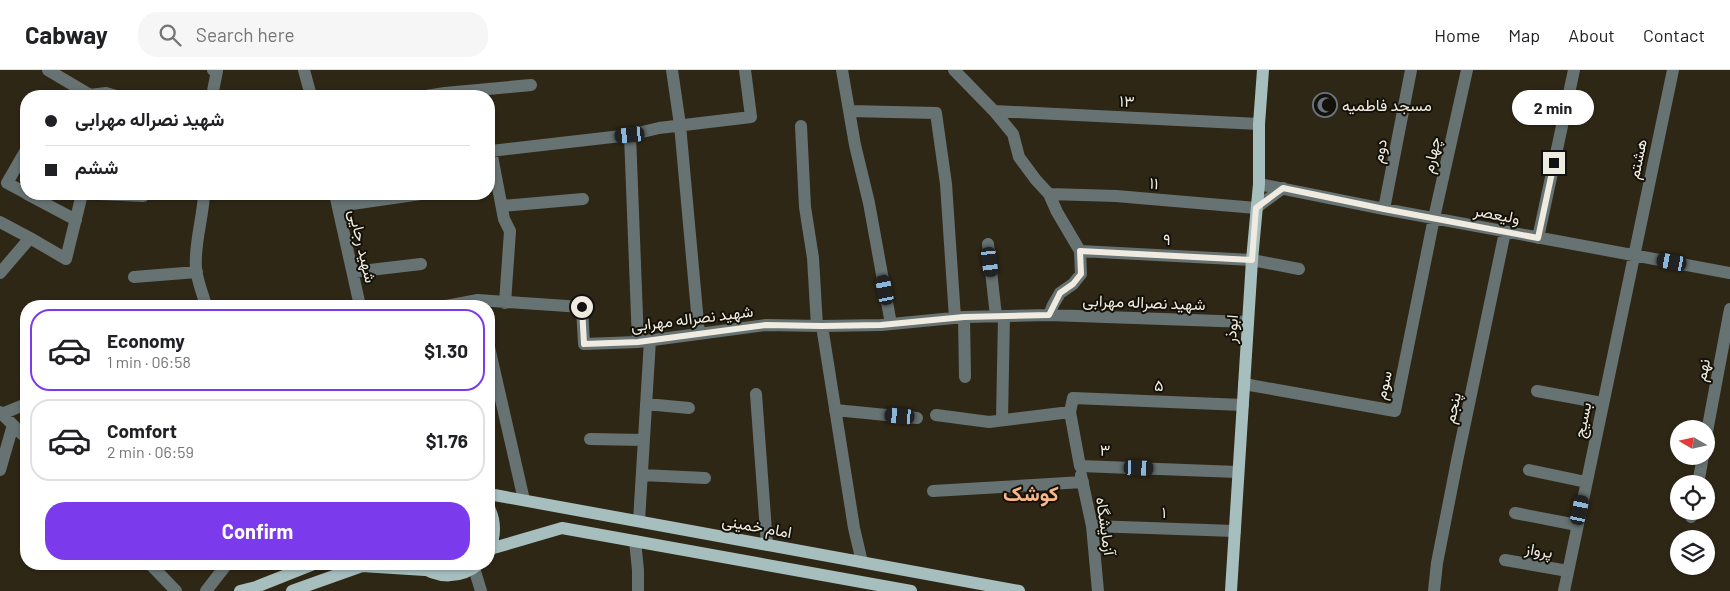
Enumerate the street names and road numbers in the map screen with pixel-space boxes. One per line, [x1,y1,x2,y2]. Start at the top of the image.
street label: ۱۳ [1119,91,1135,110]
street label: چهارم [1417,135,1447,175]
street label: دوم [1367,137,1392,165]
street label: هشتم [1623,137,1652,181]
street label: ۱۱ [1149,173,1159,192]
street label: ولیعصر [1471,200,1522,229]
street label: شهید رجایی [344,207,381,285]
street label: ۹ [1163,229,1171,248]
street label: شهید نصراله مهرابی [1082,290,1206,315]
street label: شهید نصراله مهرابی [630,301,754,336]
street label: ابوذر [1220,314,1243,345]
street label: نهم [1690,357,1715,383]
street label: سوم [1370,369,1397,402]
street label: ۵ [1154,375,1164,394]
street label: پنجم [1439,391,1467,426]
street label: بسیج [1568,400,1597,440]
street label: ۳ [1099,440,1111,459]
street label: آزمایشگاه [1091,495,1120,558]
street label: ۱ [1161,502,1167,521]
street label: امام خمینی [720,510,794,543]
street label: پرواز [1522,538,1554,564]

